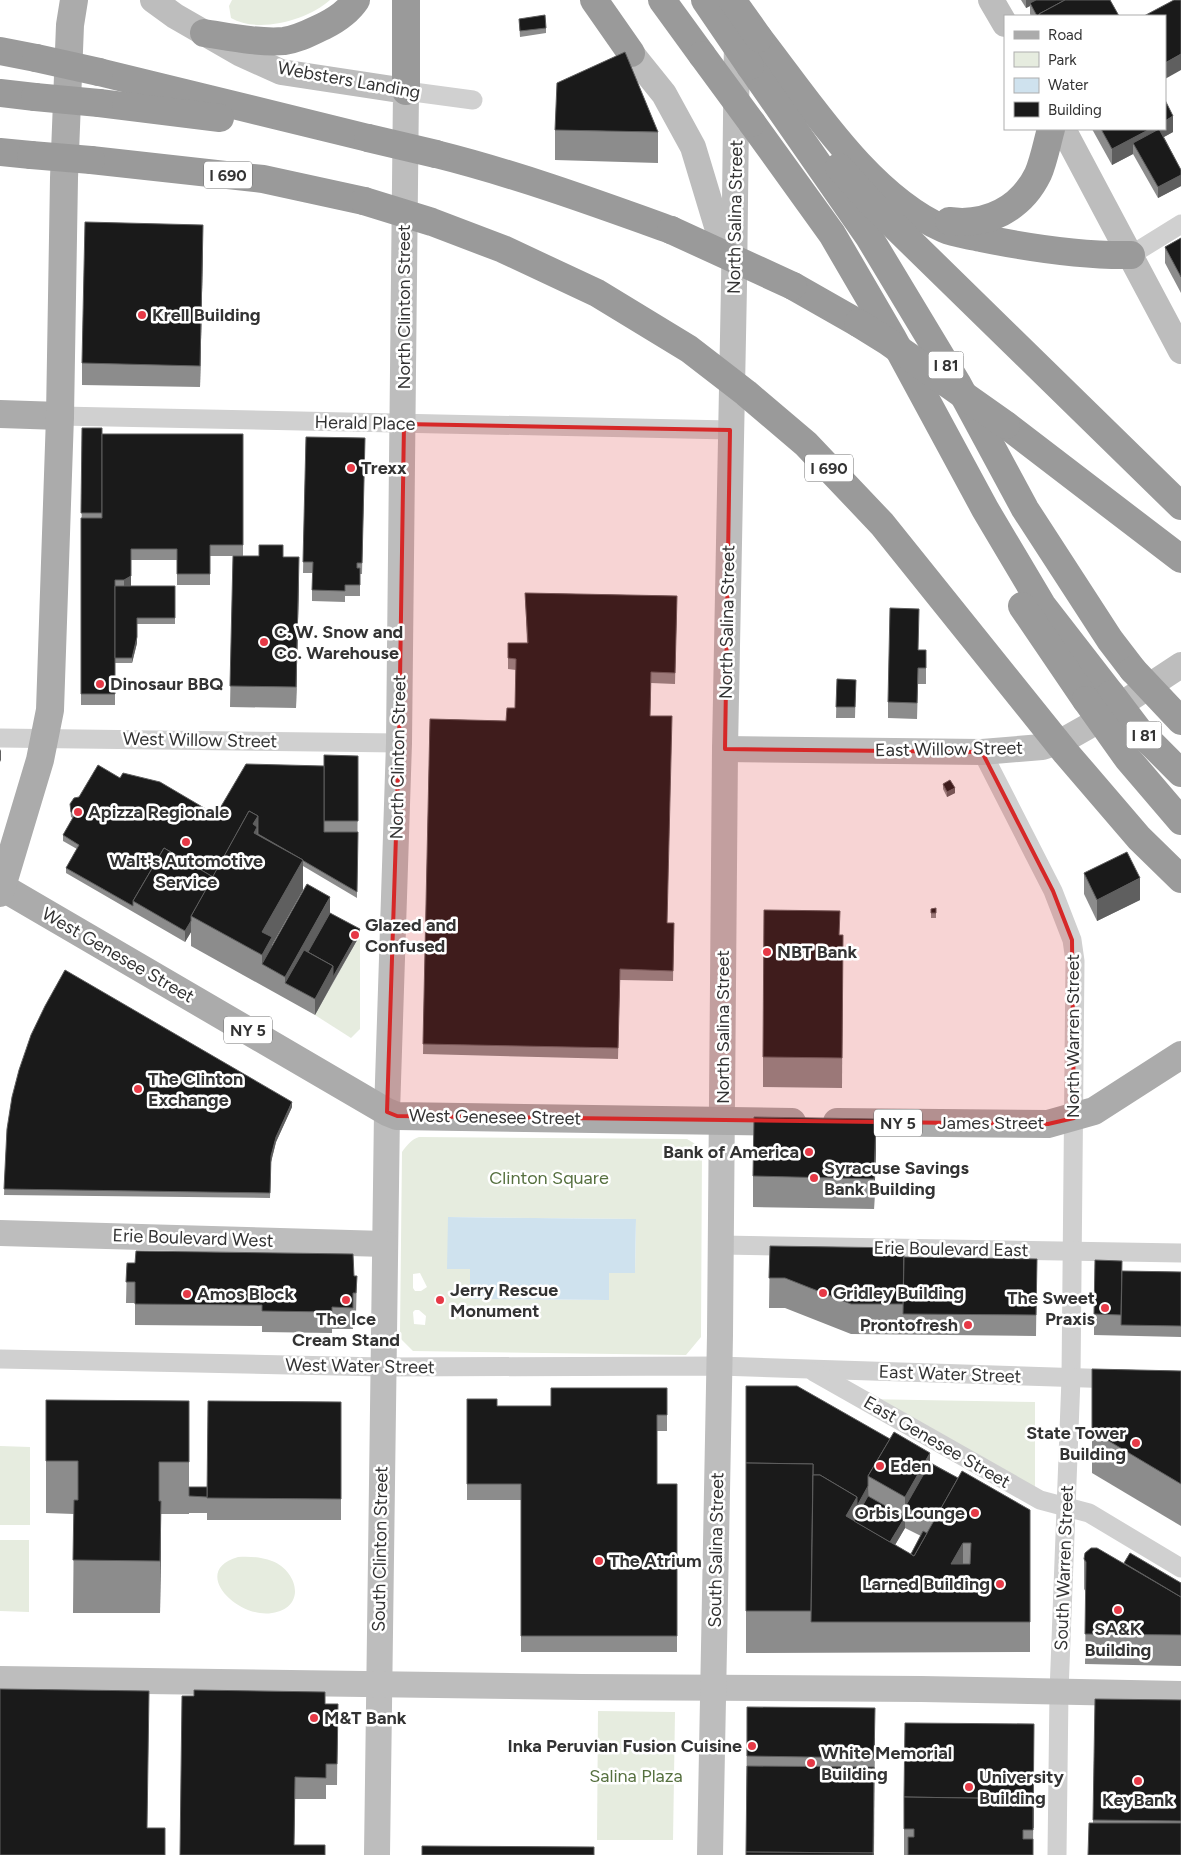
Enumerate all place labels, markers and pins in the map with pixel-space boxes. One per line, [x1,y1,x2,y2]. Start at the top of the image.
place label: Krell Building [152,304,261,326]
marker: Krell Building [136,309,148,321]
place label: Trexx [361,457,407,479]
marker: Trexx [345,462,357,474]
place label: C. W. Snow and Co. Warehouse [274,621,403,664]
marker: C. W. Snow and Co. Warehouse [258,636,270,648]
place label: Dinosaur BBQ [110,673,224,695]
marker: Dinosaur BBQ [94,678,106,690]
place label: Apizza Regionale [88,801,229,823]
marker: Apizza Regionale [72,806,84,818]
marker: Walt's Automotive Service [180,836,192,848]
place label: Walt's Automotive Service [109,850,263,893]
place label: Glazed and Confused [365,914,456,957]
marker: Glazed and Confused [349,929,361,941]
place label: NBT Bank [777,941,858,963]
marker: NBT Bank [761,946,773,958]
place label: The Clinton Exchange [148,1068,243,1111]
marker: The Clinton Exchange [132,1083,144,1095]
place label: Bank of America [663,1141,799,1163]
marker: Bank of America [803,1146,815,1158]
place label: Syracuse Savings Bank Building [824,1157,969,1200]
marker: Syracuse Savings Bank Building [808,1172,820,1184]
place label: Jerry Rescue Monument [450,1279,558,1322]
place label: Gridley Building [833,1282,964,1304]
place label: Amos Block [197,1283,294,1305]
marker: Gridley Building [817,1287,829,1299]
place label: The Sweet Praxis [1007,1287,1096,1330]
marker: Amos Block [181,1288,193,1300]
marker: The Ice Cream Stand [340,1294,352,1306]
marker: Jerry Rescue Monument [434,1294,446,1306]
marker: The Sweet Praxis [1099,1302,1111,1314]
place label: The Ice Cream Stand [292,1308,400,1351]
place label: Prontofresh [860,1314,958,1336]
marker: Prontofresh [962,1319,974,1331]
place label: State Tower Building [1026,1422,1126,1465]
marker: State Tower Building [1130,1437,1142,1449]
place label: Eden [890,1455,932,1477]
marker: Eden [874,1460,886,1472]
place label: Orbis Lounge [855,1502,965,1524]
marker: Orbis Lounge [969,1507,981,1519]
place label: The Atrium [609,1550,702,1572]
marker: The Atrium [593,1555,605,1567]
place label: Larned Building [862,1573,990,1595]
marker: Larned Building [994,1578,1006,1590]
marker: SA&K Building [1112,1604,1124,1616]
place label: SA&K Building [1085,1618,1151,1661]
place label: M&T Bank [324,1707,407,1729]
marker: M&T Bank [308,1712,320,1724]
place label: Inka Peruvian Fusion Cuisine [508,1735,742,1757]
marker: Inka Peruvian Fusion Cuisine [746,1740,758,1752]
place label: White Memorial Building [821,1742,952,1785]
marker: White Memorial Building [805,1757,817,1769]
place label: University Building [979,1766,1064,1809]
marker: KeyBank [1132,1775,1144,1787]
marker: University Building [963,1781,975,1793]
place label: KeyBank [1102,1789,1174,1811]

